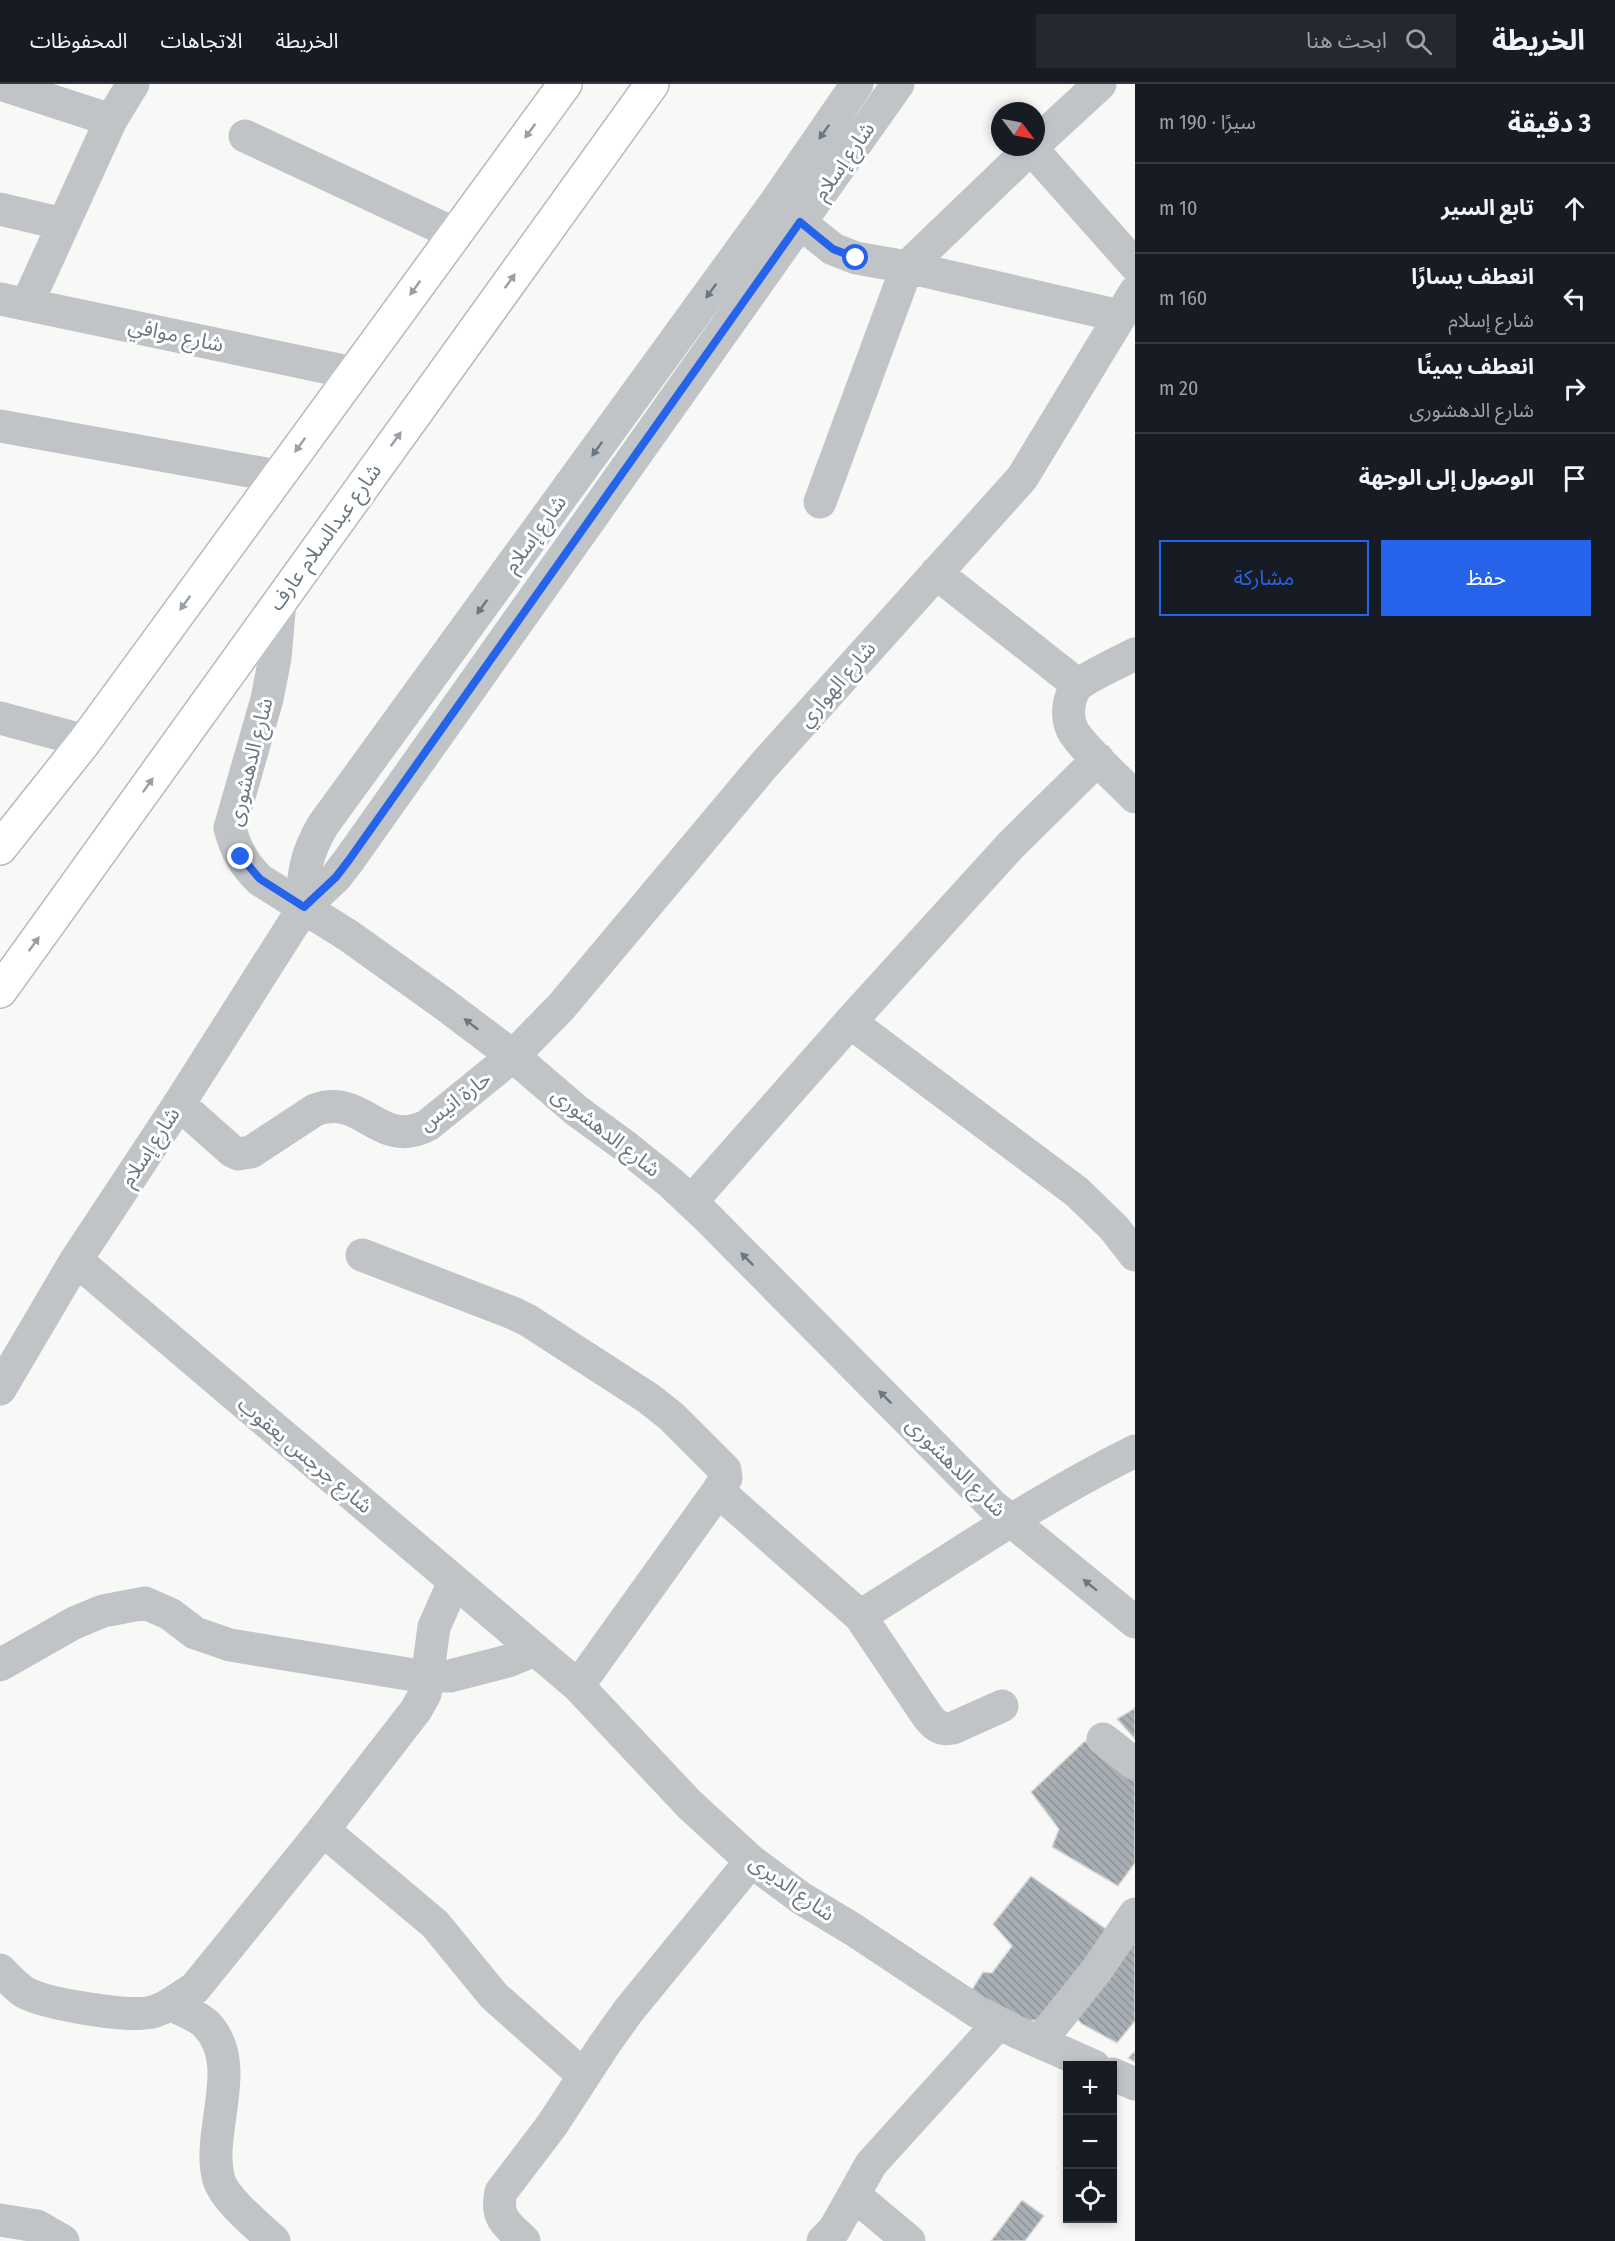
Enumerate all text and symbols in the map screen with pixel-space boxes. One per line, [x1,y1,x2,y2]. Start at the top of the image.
search box [1036,14,1456,68]
text: الخريطة [1492,24,1585,57]
icon: search [1402,25,1435,58]
text: ابحث هنا [1306,27,1387,54]
text: المحفوظات [30,28,127,54]
text: الاتجاهات [160,28,242,54]
text: الخريطة [275,28,338,54]
north arrow [991,102,1045,156]
text: 3 دقيقة [1508,108,1591,139]
text: سيرًا · 190 m [1159,110,1256,134]
street label: شارع إسلام [808,117,883,207]
one-way arrow [525,124,537,139]
one-way arrow [818,124,830,140]
icon: ahead [1558,192,1591,225]
text: تابع السير [1441,194,1534,221]
text: 10 m [1159,196,1197,220]
route start [842,244,868,270]
text: انعطف يسارًا [1411,263,1534,290]
one-way arrow [504,273,516,289]
one-way arrow [409,280,421,296]
icon: left [1558,282,1591,315]
one-way arrow [705,283,717,299]
text: 160 m [1159,286,1207,310]
text: شارع إسلام [1448,308,1534,332]
street label: شارع موافي [125,312,226,361]
text: انعطف يمينًا [1417,353,1534,380]
icon: right [1558,372,1591,405]
text: 20 m [1159,376,1198,400]
text: شارع الدهشورى [1409,398,1534,422]
one-way arrow [390,431,402,447]
one-way arrow [294,438,306,453]
one-way arrow [591,441,603,456]
street label: شارع عبدالسلام عارف [263,458,389,617]
icon: arrive [1558,462,1591,495]
text: الوصول إلى الوجهة [1359,464,1534,491]
street label: شارع إسلام [498,490,574,580]
button: مشاركة [1159,540,1369,616]
button: حفظ [1381,540,1591,616]
one-way arrow [179,595,191,611]
one-way arrow [476,598,488,614]
street label: شارع الهواري [793,636,884,734]
street label: شارع الدهشورى [222,695,280,829]
one-way arrow [142,778,154,794]
route end [227,843,253,869]
one-way arrow [28,936,40,952]
one-way arrow [463,1018,479,1030]
street label: حارة انيس [414,1065,496,1137]
street label: شارع الدهشورى [545,1081,666,1184]
street label: شارع إسلام [115,1102,188,1193]
one-way arrow [740,1252,754,1266]
one-way arrow [878,1390,892,1404]
street label: شارع جرجس يعقوب [231,1391,378,1520]
street label: شارع الدهشورى [899,1411,1012,1524]
one-way arrow [1082,1580,1097,1592]
street label: شارع الديرى [743,1849,840,1928]
map controls [1063,2061,1117,2223]
button: + [1063,2061,1117,2115]
button: − [1063,2115,1117,2169]
button: locate [1063,2169,1117,2223]

